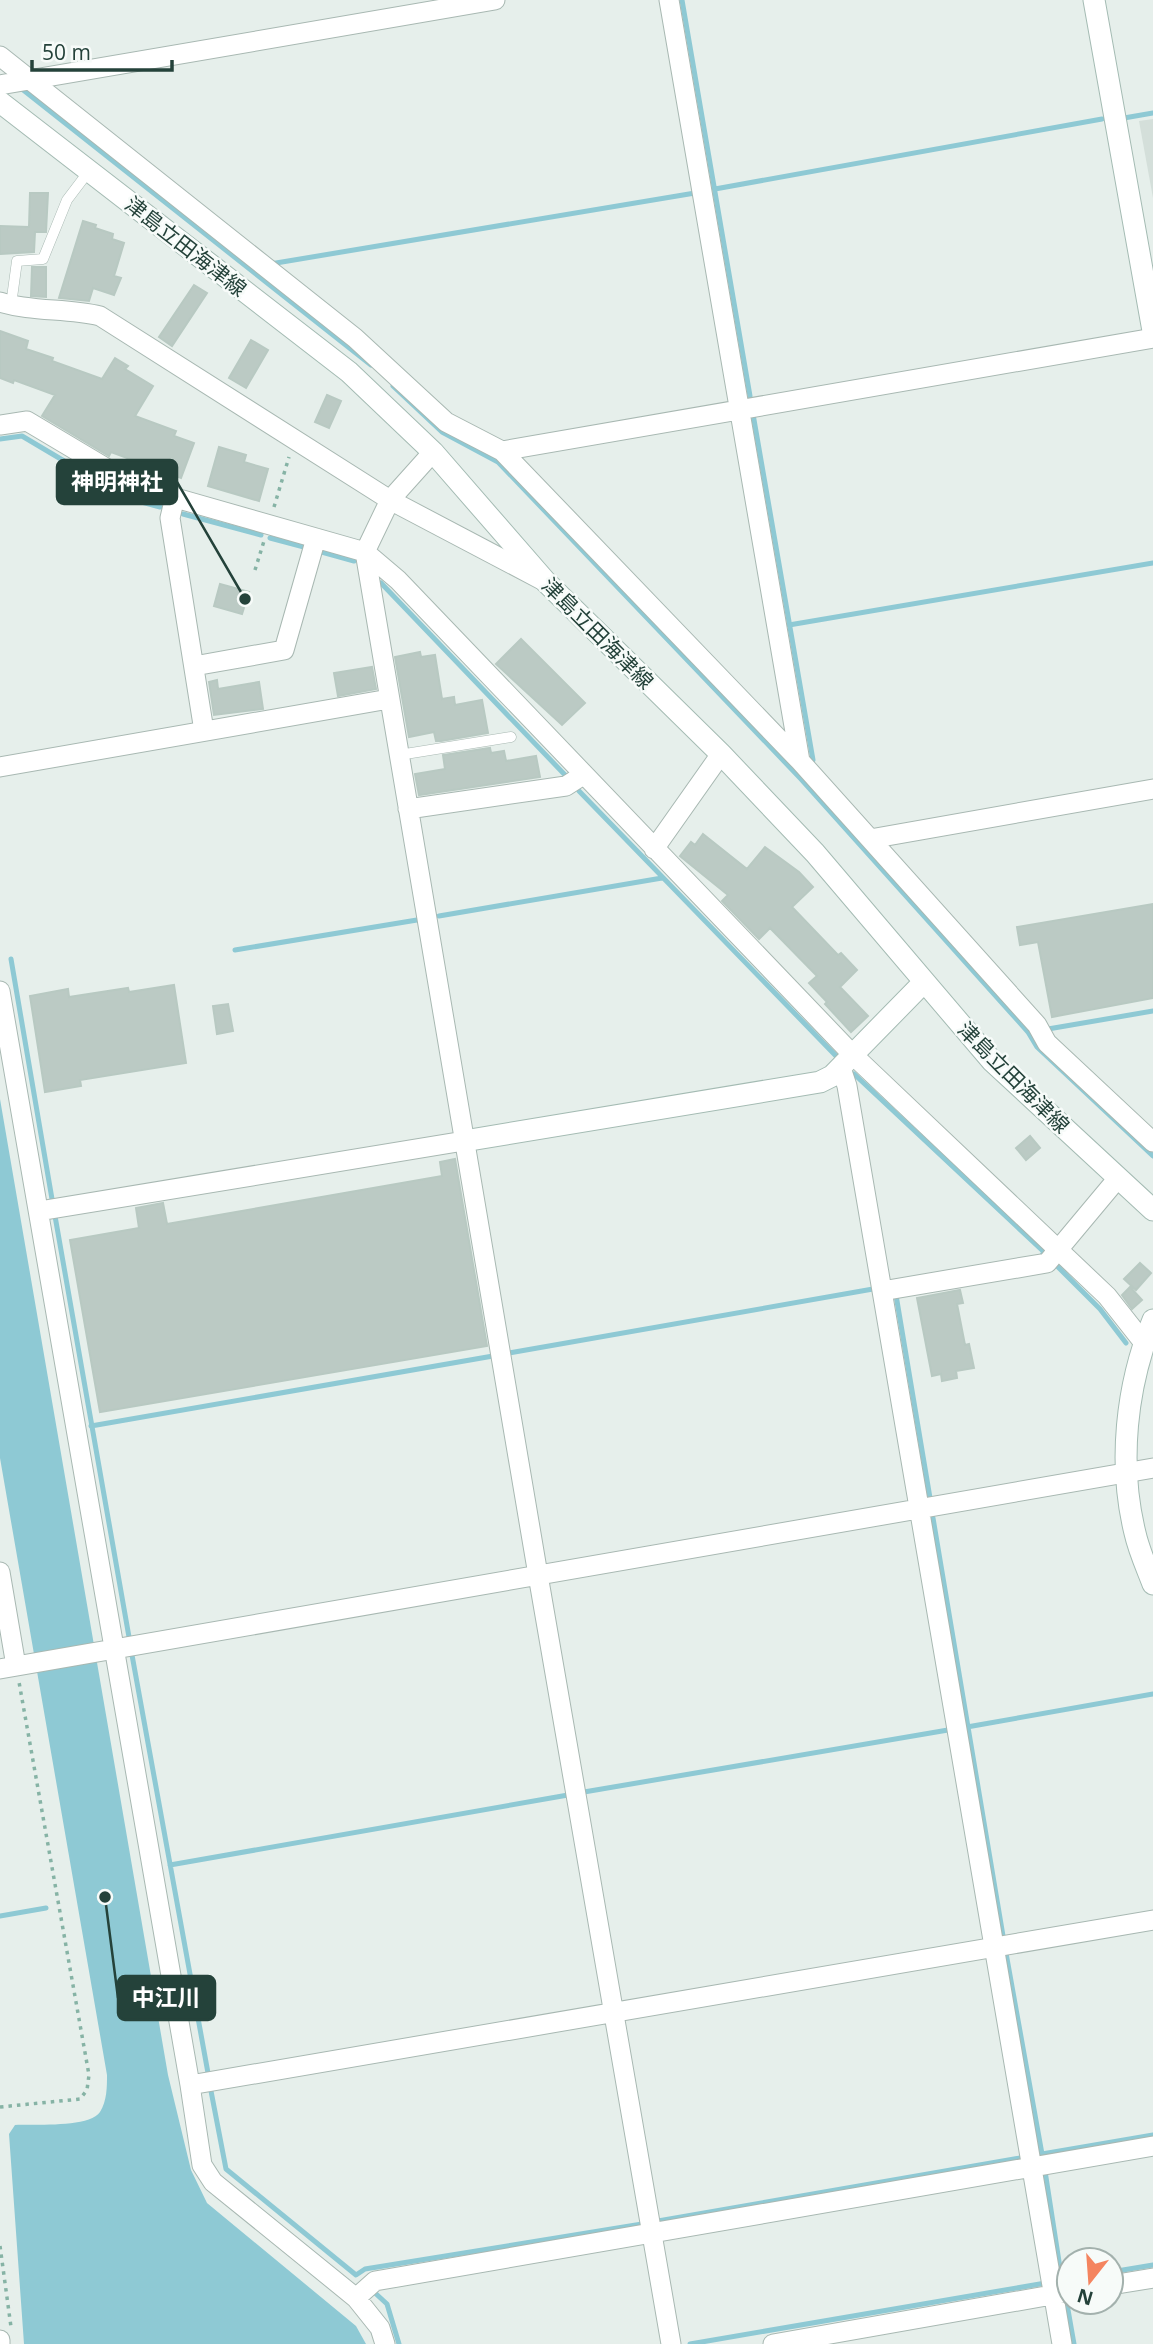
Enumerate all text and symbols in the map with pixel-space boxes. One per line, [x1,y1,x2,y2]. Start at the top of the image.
scale bar [32,28,172,72]
text: 50 m [42,38,91,66]
street label: 津島立田海津線 [119,190,253,302]
callout: 神明神社 [57,460,177,504]
text: 神明神社 [71,465,163,497]
street label: 津島立田海津線 [536,571,660,695]
street label: 津島立田海津線 [952,1015,1076,1139]
callout: 中江川 [118,1976,215,2020]
text: 中江川 [132,1981,201,2013]
north arrow [1055,2246,1125,2316]
text: N [1074,2283,1096,2312]

